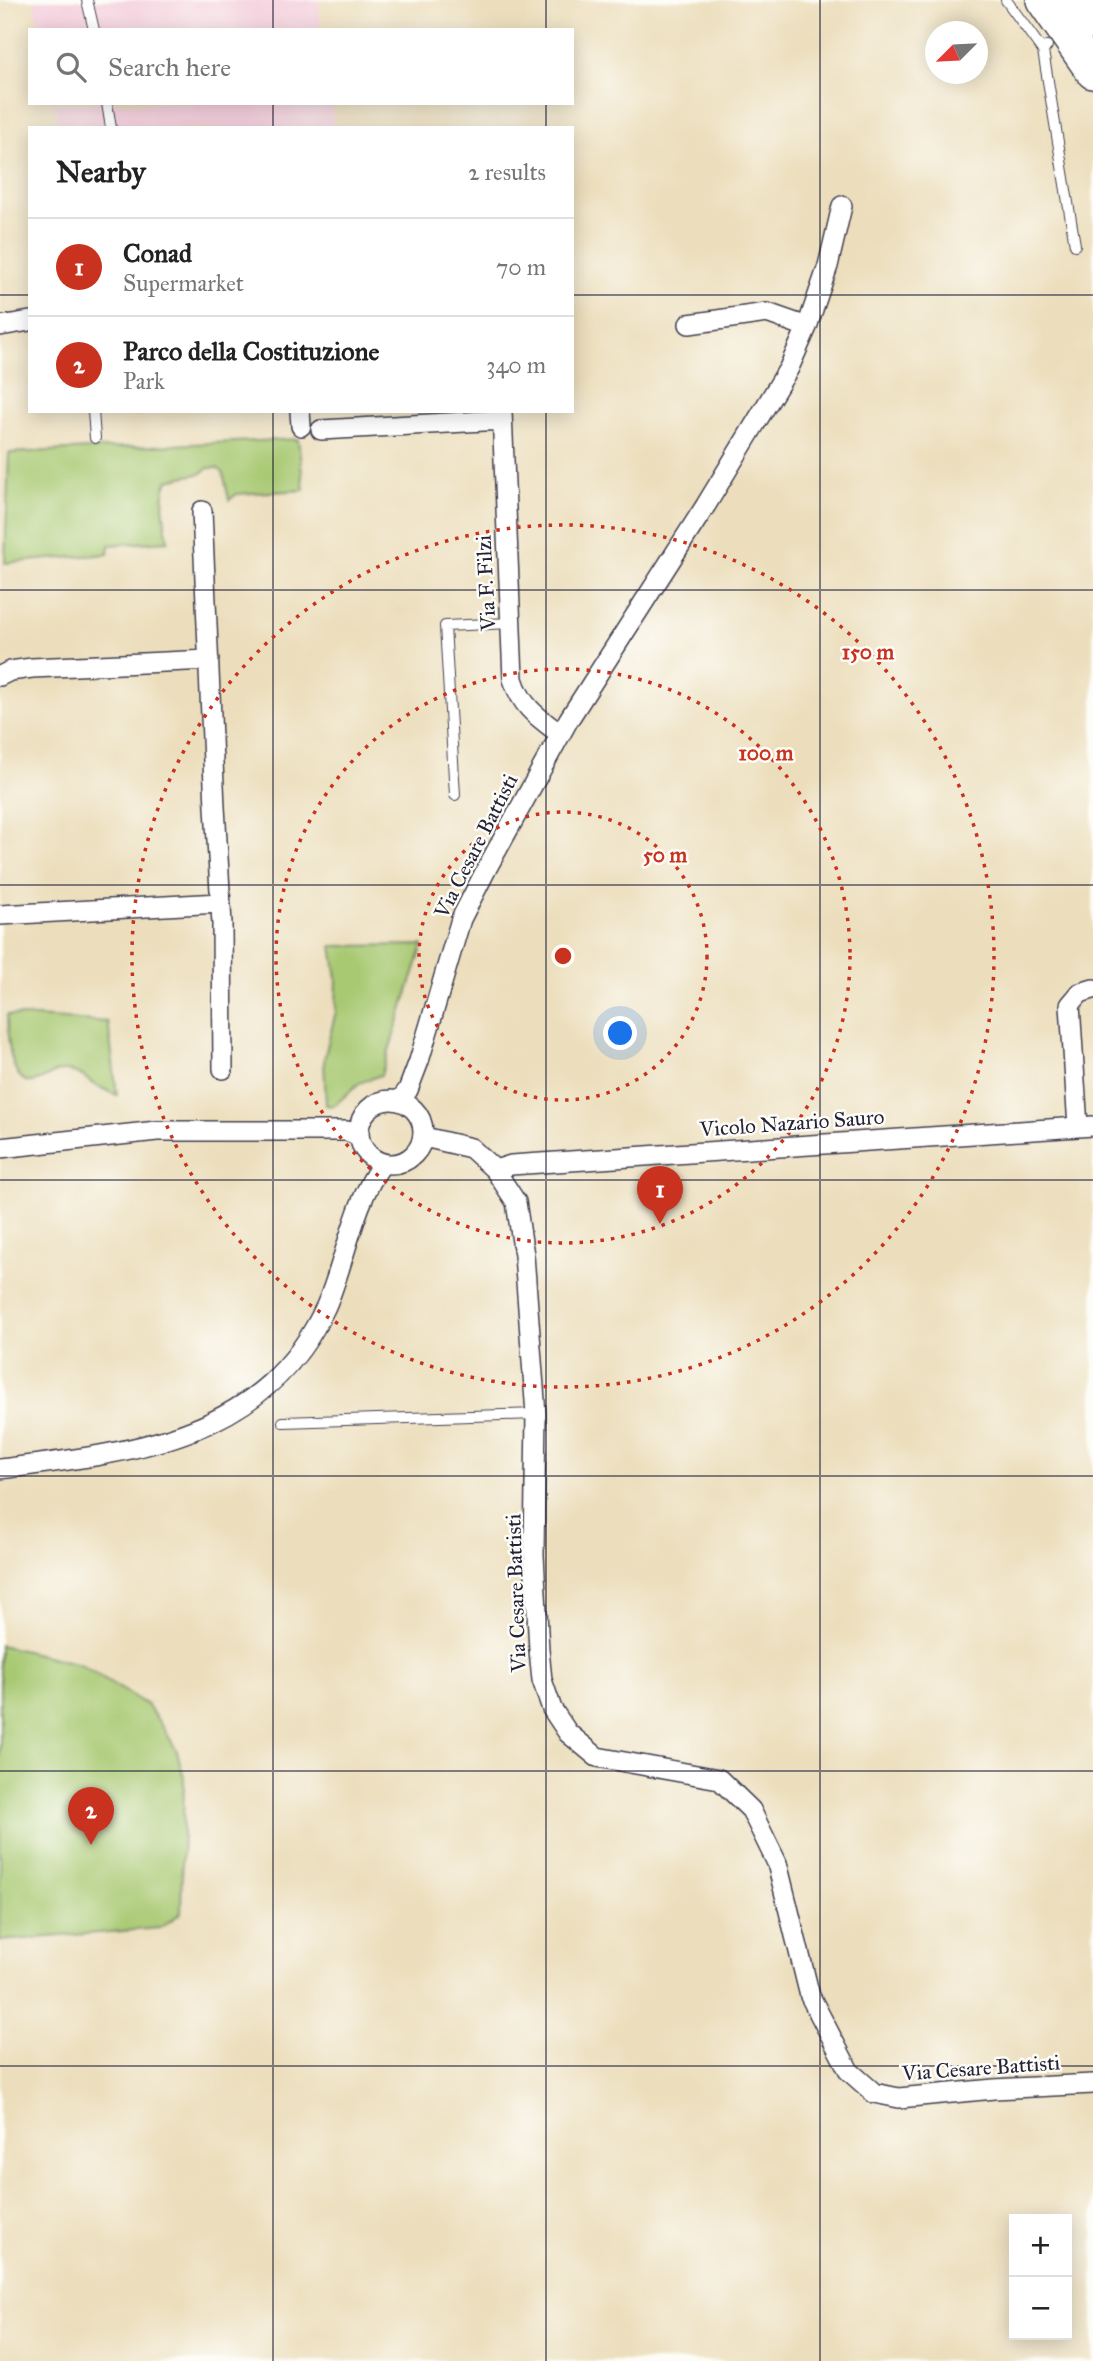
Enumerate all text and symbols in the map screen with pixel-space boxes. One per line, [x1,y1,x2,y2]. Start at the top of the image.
north arrow [925,21,988,84]
search box [28,28,574,105]
icon: search [52,48,90,86]
text: Search here [108,51,231,83]
text: Nearby [56,154,146,190]
text: 2 results [468,158,546,186]
text: Conad [123,237,192,269]
text: 1 [74,253,84,281]
text: 70 m [496,253,546,281]
text: Supermarket [123,269,244,297]
text: Parco della Costituzione [123,335,379,367]
text: 2 [73,351,85,379]
text: 340 m [486,351,546,379]
text: Park [123,367,165,395]
street label: Via F. Filzi [471,534,502,632]
text: 150 m [842,639,894,665]
text: 100 m [739,740,794,766]
street label: Via Cesare Battisti [428,769,524,923]
text: 50 m [643,842,687,868]
centre of rings [551,944,575,968]
your location [603,1016,637,1050]
street label: Vicolo Nazario Sauro [698,1104,885,1142]
pin: 1 [637,1166,683,1224]
street label: Via Cesare Battisti [500,1513,532,1674]
pin: 2 [68,1787,114,1845]
street label: Via Cesare Battisti [900,2049,1061,2087]
map controls [1009,2214,1072,2340]
button: + [1009,2214,1072,2277]
button: − [1009,2277,1072,2340]

